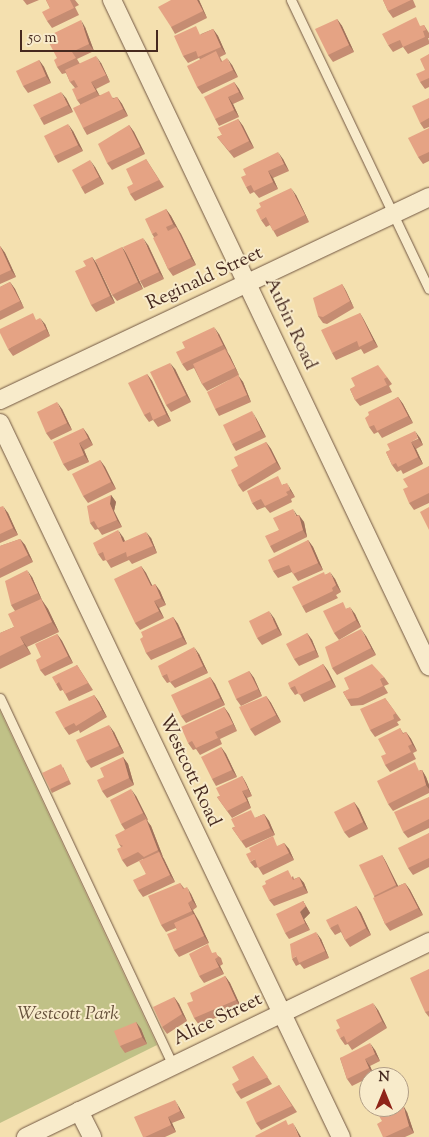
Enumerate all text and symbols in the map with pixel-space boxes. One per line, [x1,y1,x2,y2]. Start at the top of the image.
scale bar [22,20,160,52]
text: 50 m [28,28,57,49]
street label: Reginald Street [143,242,267,316]
street label: Aubin Road [259,274,321,374]
street label: Westcott Road [153,711,225,831]
street label: Alice Street [170,989,266,1051]
park label: Westcott Park [17,1004,119,1026]
north arrow [359,1067,409,1117]
text: N [378,1068,390,1088]

